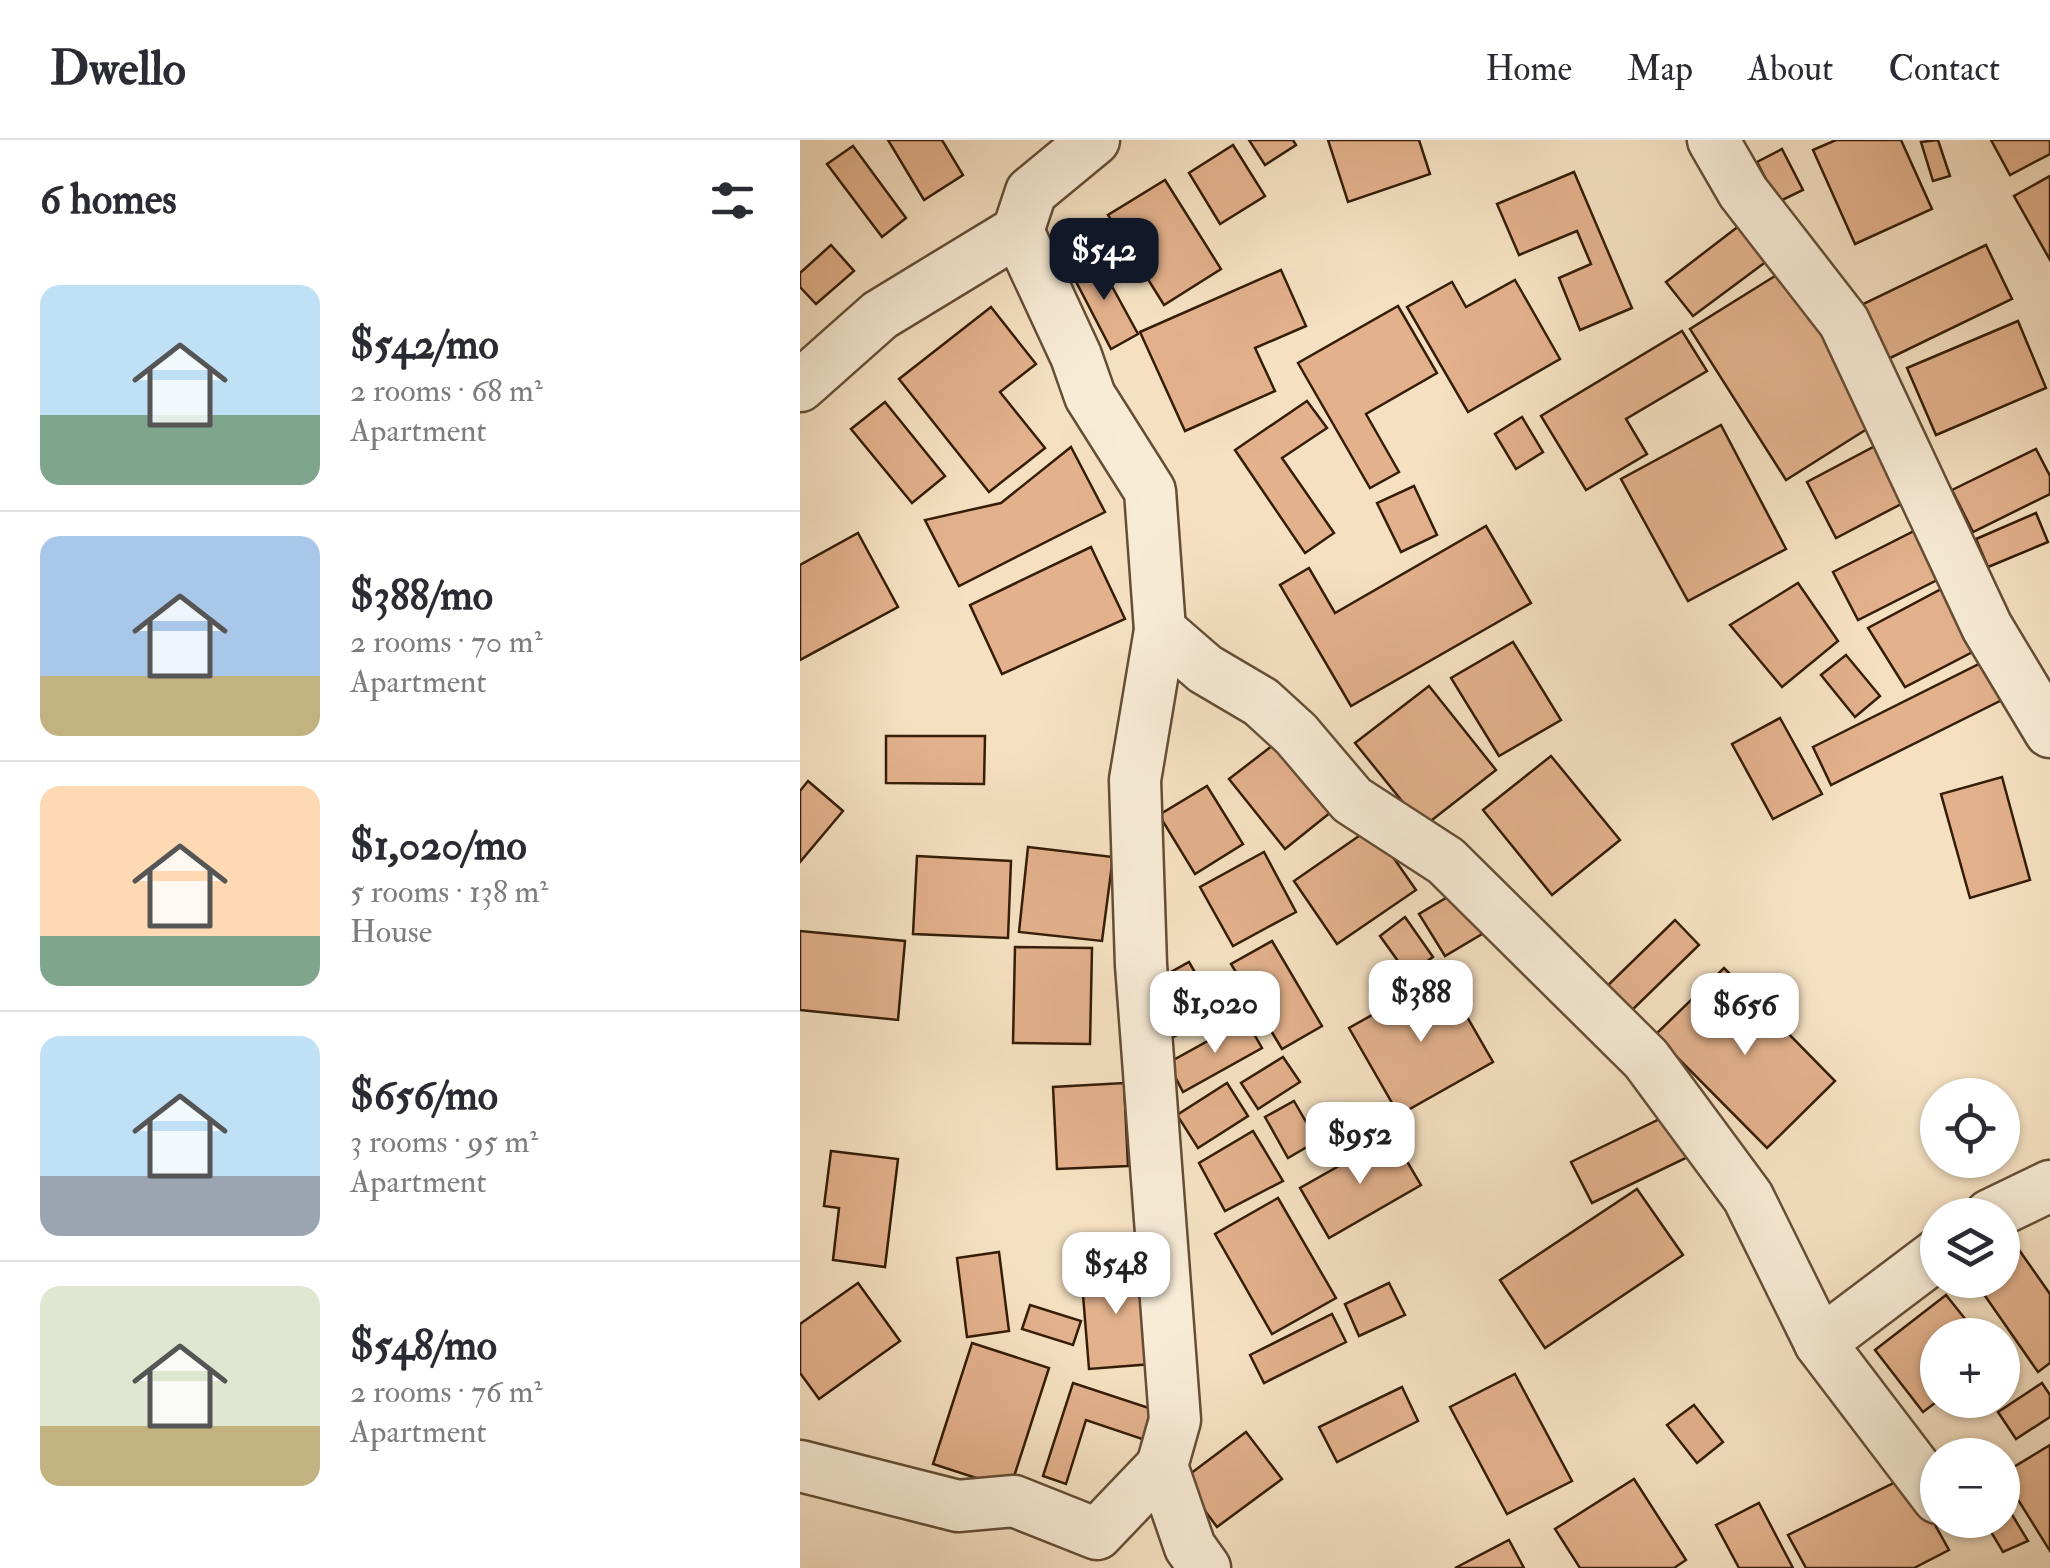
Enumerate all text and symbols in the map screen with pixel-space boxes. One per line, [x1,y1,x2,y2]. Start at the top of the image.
text: Dwello [50,39,186,99]
text: Home [1485,47,1572,91]
text: Map [1627,47,1693,91]
text: About [1748,47,1833,91]
text: Contact [1888,47,2000,91]
icon: filters [705,173,760,228]
text: 6 homes [40,174,177,226]
pin: $542 [1045,218,1163,303]
text: $542 [1072,230,1136,270]
text: $542/mo [350,319,499,371]
icon: home [120,325,240,445]
text: 2 rooms · 68 m² [350,371,543,411]
text: Apartment [350,411,487,451]
text: $388/mo [350,570,493,622]
icon: home [120,576,240,696]
text: 2 rooms · 70 m² [350,622,543,662]
text: Apartment [350,662,487,702]
text: $1,020/mo [350,820,527,872]
icon: home [120,826,240,946]
text: 5 rooms · 138 m² [350,872,548,912]
text: House [350,912,432,952]
pin: $388 [1362,960,1480,1045]
pin: $1,020 [1134,971,1296,1056]
text: $388 [1391,972,1451,1012]
pin: $656 [1686,973,1804,1058]
text: $1,020 [1172,983,1258,1023]
text: $656 [1713,985,1777,1025]
text: $656/mo [350,1070,498,1122]
icon: home [120,1076,240,1196]
map controls [1920,1078,2020,1538]
button: locate [1920,1078,2020,1178]
pin: $952 [1301,1102,1419,1187]
text: $952 [1328,1114,1392,1154]
text: 3 rooms · 95 m² [350,1122,538,1162]
text: Apartment [350,1162,487,1202]
button: layers [1920,1198,2020,1298]
pin: $548 [1057,1232,1175,1317]
text: $548 [1084,1244,1148,1284]
button: + [1920,1318,2020,1418]
text: $548/mo [350,1320,497,1372]
icon: home [120,1326,240,1446]
text: 2 rooms · 76 m² [350,1372,543,1412]
text: Apartment [350,1412,487,1452]
button: − [1920,1438,2020,1538]

